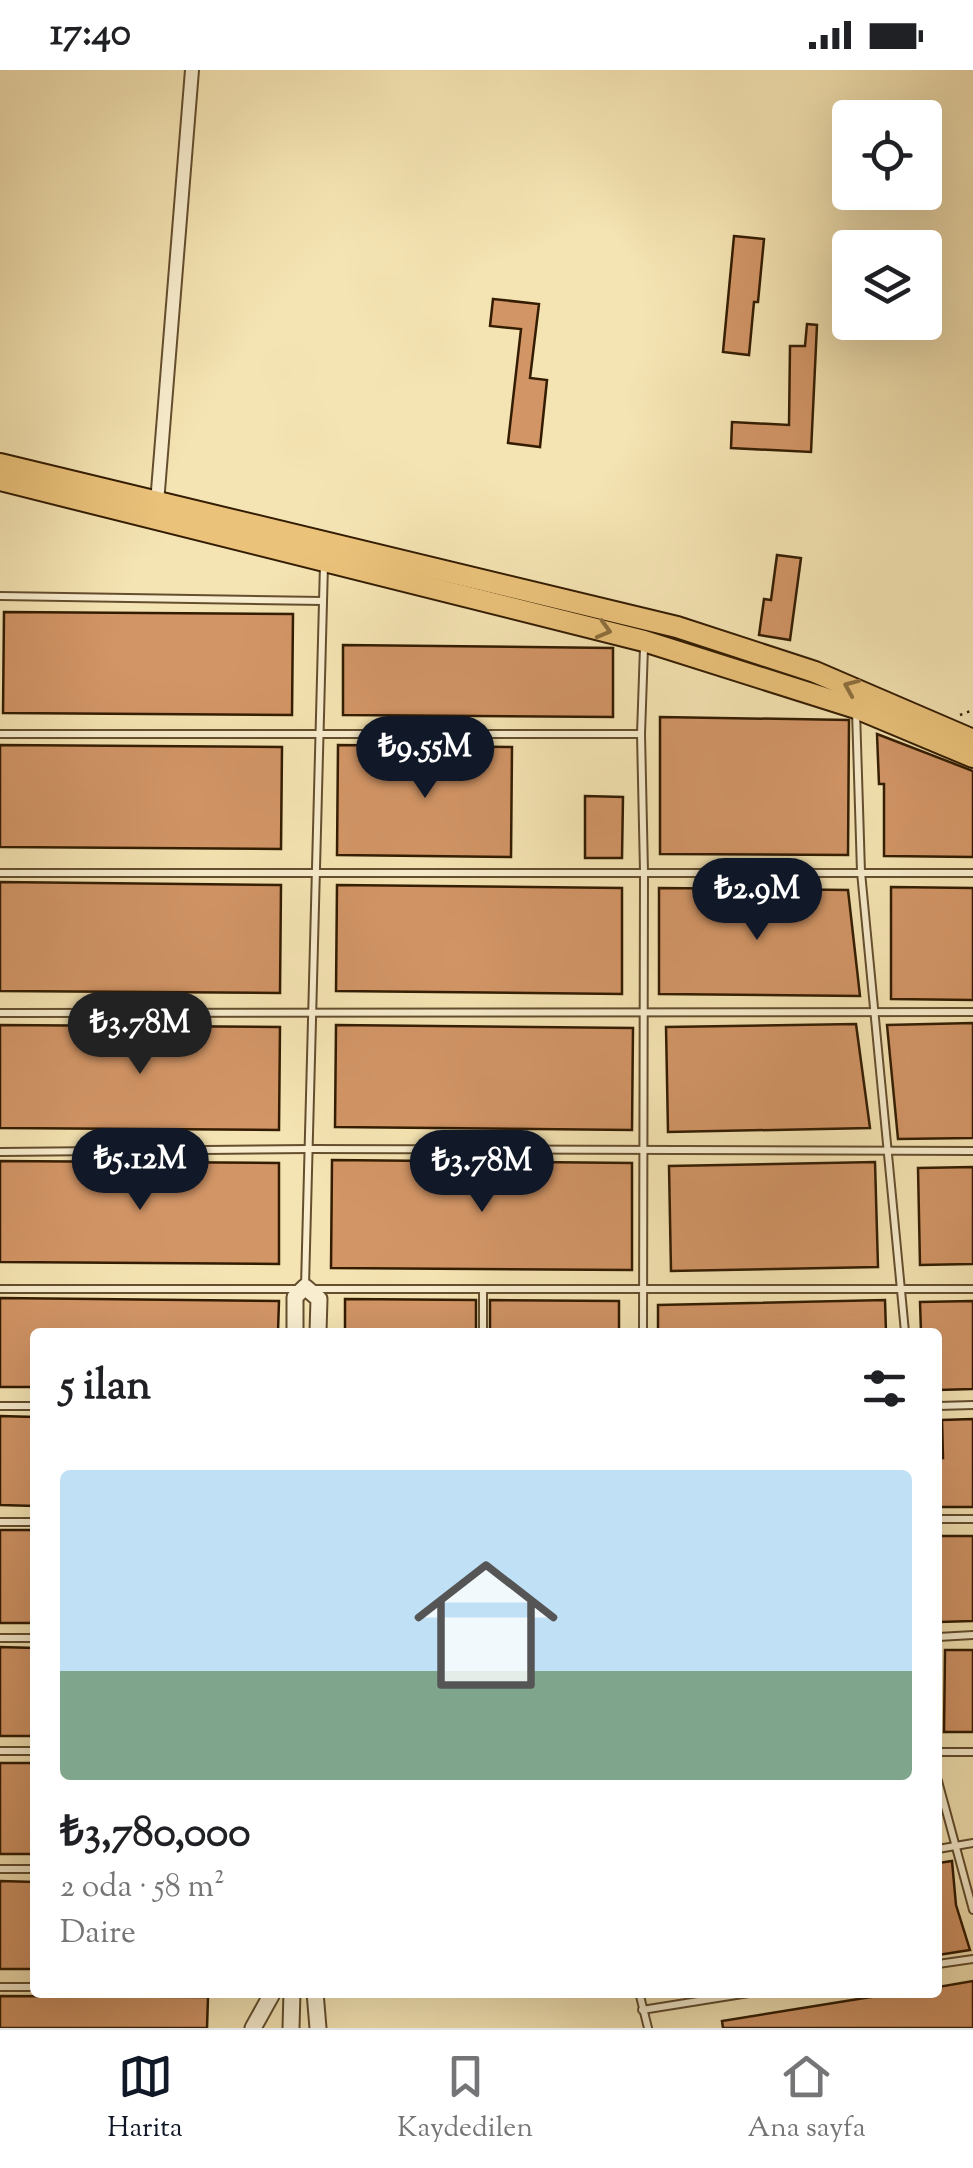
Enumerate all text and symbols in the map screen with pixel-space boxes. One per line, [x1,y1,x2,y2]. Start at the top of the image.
text: 17:40 [50,8,131,62]
map controls [832,100,942,340]
button: locate [832,100,942,210]
button: layers [832,230,942,340]
one-way arrow [595,618,612,639]
one-way arrow [844,679,862,699]
pin: ₺9.55M [344,716,506,801]
text: ₺9.55M [378,725,472,771]
pin: ₺2.9M [687,858,827,943]
text: ₺2.9M [714,867,800,913]
pin: ₺3.78M [59,992,221,1077]
text: ₺3.78M [90,1001,190,1047]
pin: ₺5.12M [59,1128,221,1213]
pin: ₺3.78M [401,1130,563,1215]
text: ₺5.12M [94,1137,186,1183]
text: ₺3.78M [432,1139,532,1185]
text: 5 ilan [60,1358,151,1418]
icon: filters [857,1361,912,1416]
icon: home [396,1535,576,1715]
text: ₺3,780,000 [60,1805,251,1865]
text: 2 oda · 58 m² [60,1865,225,1911]
text: Daire [60,1911,136,1957]
tab: Harita [107,2049,183,2149]
tab: Kaydedilen [397,2049,533,2149]
tab: Ana sayfa [748,2049,866,2149]

